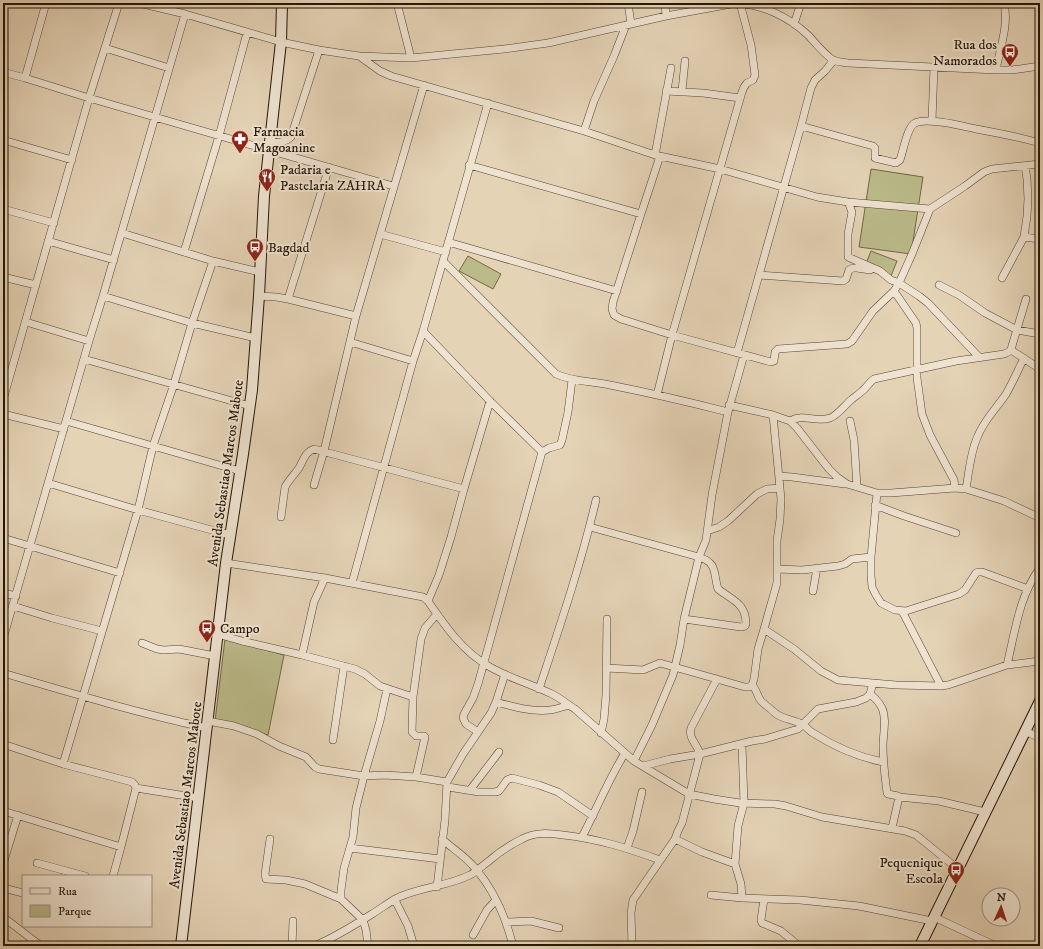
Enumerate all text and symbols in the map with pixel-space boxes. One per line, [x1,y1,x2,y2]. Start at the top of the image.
place label: Rua dos Namorados [933,36,997,70]
bus stop icon: Rua dos Namorados [1000,42,1020,67]
place label: Farmacia Magoanine [253,123,316,157]
pharmacy icon: Farmacia Magoanine [230,129,250,154]
place label: Padaria e Pastelaria ZAHRA [280,161,386,195]
restaurant icon: Padaria e Pastelaria ZAHRA [257,167,277,192]
bus stop icon: Bagdad [245,237,265,262]
place label: Bagdad [268,239,310,257]
street label: Avenida Sebastiao Marcos Mabote [204,378,248,568]
bus stop icon: Campo [197,618,217,643]
place label: Campo [220,620,260,638]
street label: Avenida Sebastiao Marcos Mabote [166,700,206,890]
place label: Pequenique Escola [879,854,943,888]
bus stop icon: Pequenique Escola [946,860,966,885]
legend [22,875,152,927]
text: Rua [58,884,78,899]
north arrow [981,887,1021,927]
text: N [997,891,1006,905]
text: Parque [58,904,91,919]

